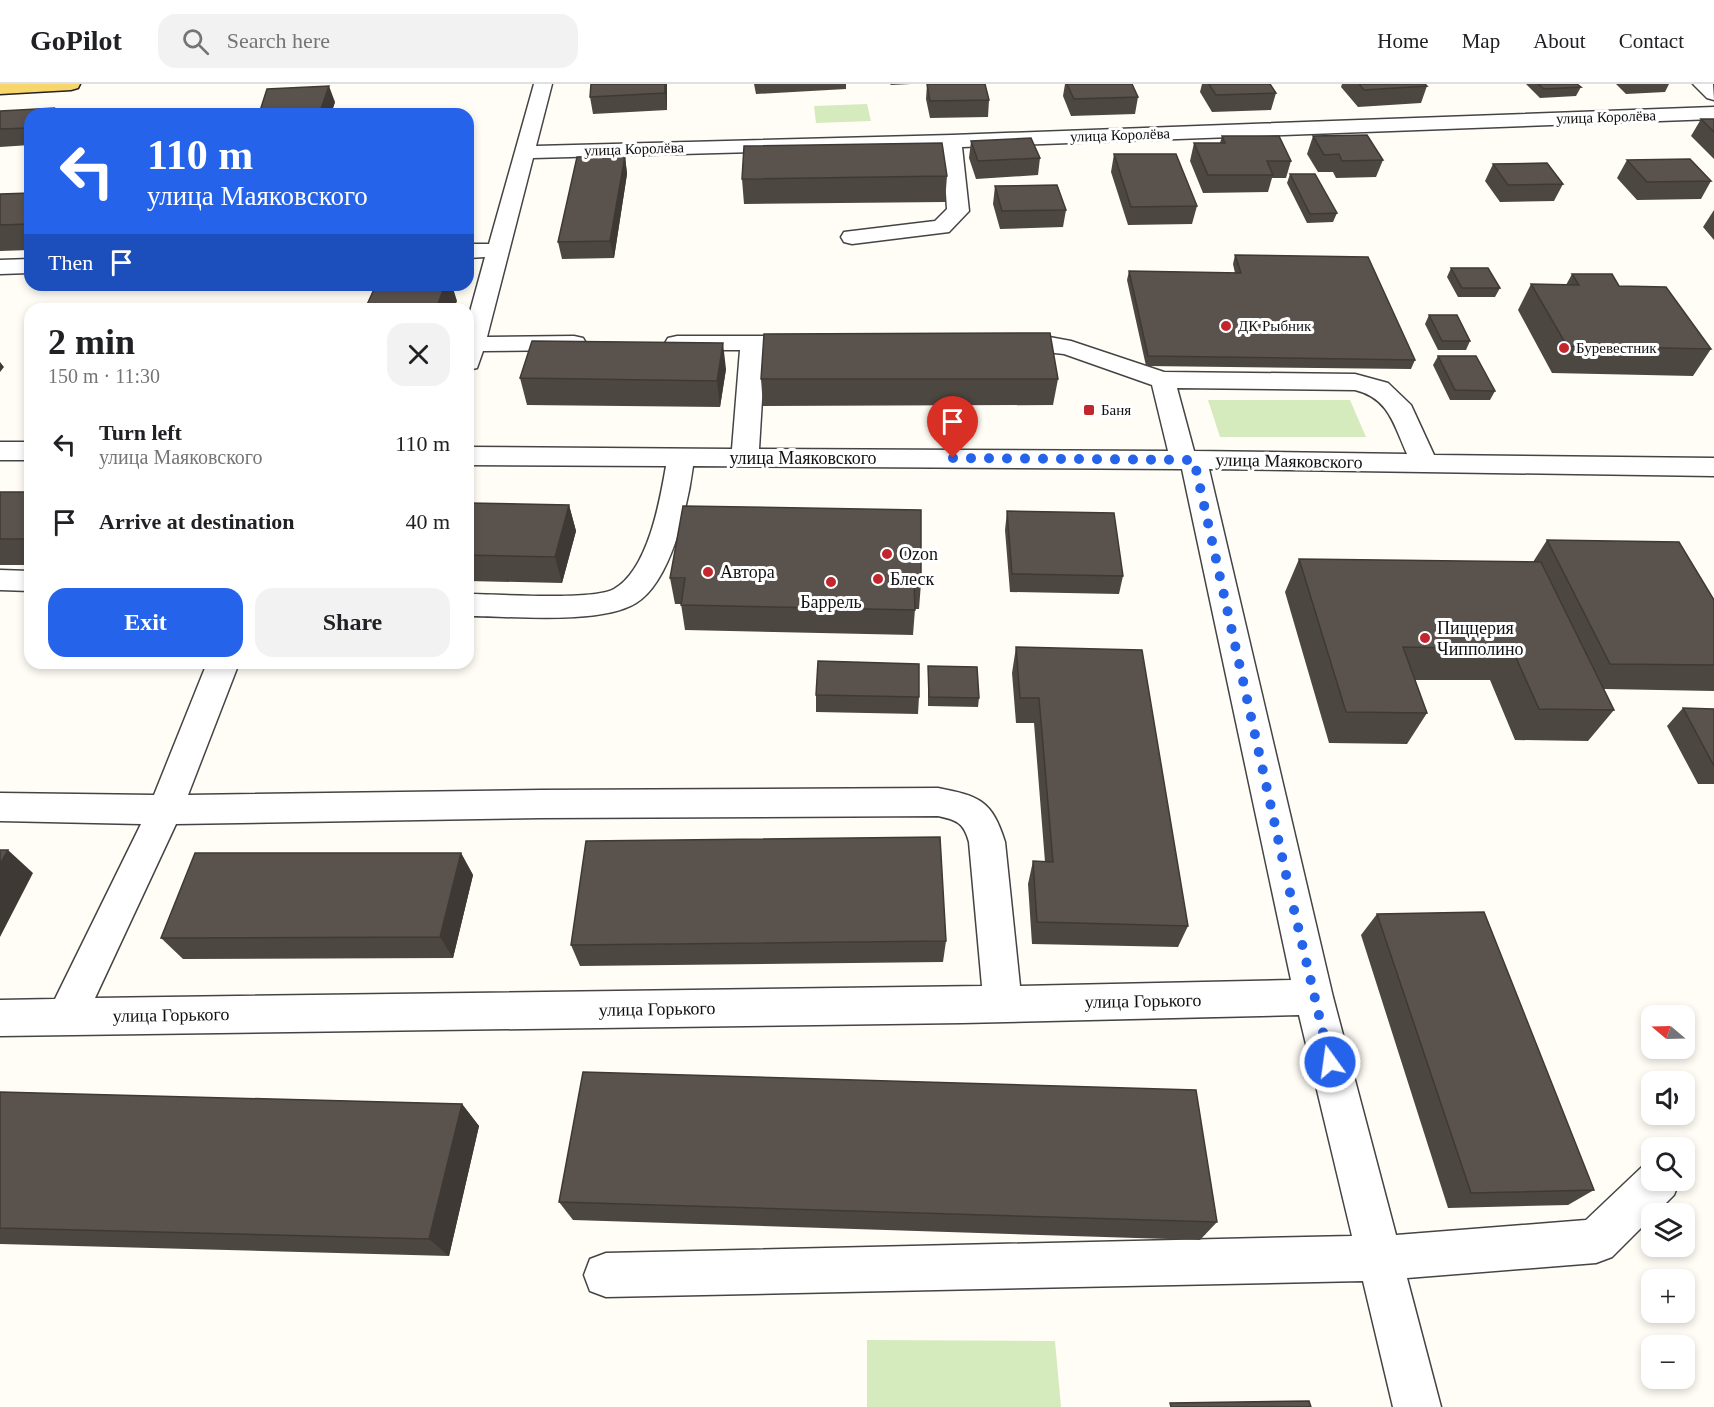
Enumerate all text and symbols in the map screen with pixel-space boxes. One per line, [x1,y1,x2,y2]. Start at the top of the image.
search box [158,14,578,68]
text: GoPilot [30,25,122,56]
icon: search [179,25,212,58]
text: Search here [227,28,330,53]
text: Home [1377,29,1429,53]
text: Map [1462,29,1500,53]
text: About [1533,29,1586,53]
text: Contact [1619,29,1684,53]
street label: улица Королёва [1556,107,1657,127]
street label: улица Королёва [1070,125,1171,145]
icon: left [48,132,126,210]
text: 110 m [147,132,253,178]
street label: улица Королёва [584,139,685,159]
text: улица Маяковского [147,181,368,211]
icon: arrive [105,246,138,279]
text: Then [48,250,93,275]
place label: ДК Рыбник [1238,318,1312,334]
marker: ДК Рыбник [1219,319,1233,333]
text: 2 min [48,322,135,362]
button: close [387,323,450,386]
place label: Буревестник [1576,340,1657,356]
marker: Буревестник [1557,341,1571,355]
text: 150 m · 11:30 [48,365,160,387]
pin [927,396,978,458]
place label: Баня [1101,402,1131,418]
marker: Баня [1082,403,1096,417]
icon: arrive [936,405,969,438]
text: Turn left [99,420,182,445]
icon: left [48,428,81,461]
text: 110 m [395,431,450,456]
text: улица Маяковского [99,446,263,468]
street label: улица Маяковского [729,448,877,468]
street label: улица Маяковского [1215,450,1363,472]
icon: arrive [48,506,81,539]
text: Arrive at destination [99,509,295,534]
text: 40 m [405,509,450,534]
place label: Ozon [899,544,938,564]
marker: Ozon [880,547,894,561]
place label: Автора [720,562,775,582]
marker: Автора [701,565,715,579]
place label: Блеск [890,569,935,589]
marker: Блеск [871,572,885,586]
marker: Баррель [824,575,838,589]
button: Exit [48,588,243,657]
button: Share [255,588,450,657]
place label: Баррель [800,592,862,612]
place label: Пиццерия Чипполино [1437,618,1524,659]
marker: Пиццерия Чипполино [1418,631,1432,645]
street label: улица Горького [1084,990,1202,1012]
street label: улица Горького [598,998,716,1020]
street label: улица Горького [112,1004,230,1026]
north arrow [1641,1005,1695,1059]
map controls [1641,1005,1695,1389]
position arrow [1298,1030,1362,1094]
button: sound [1641,1071,1695,1125]
button: search [1641,1137,1695,1191]
button: layers [1641,1203,1695,1257]
button: + [1641,1269,1695,1323]
button: − [1641,1335,1695,1389]

